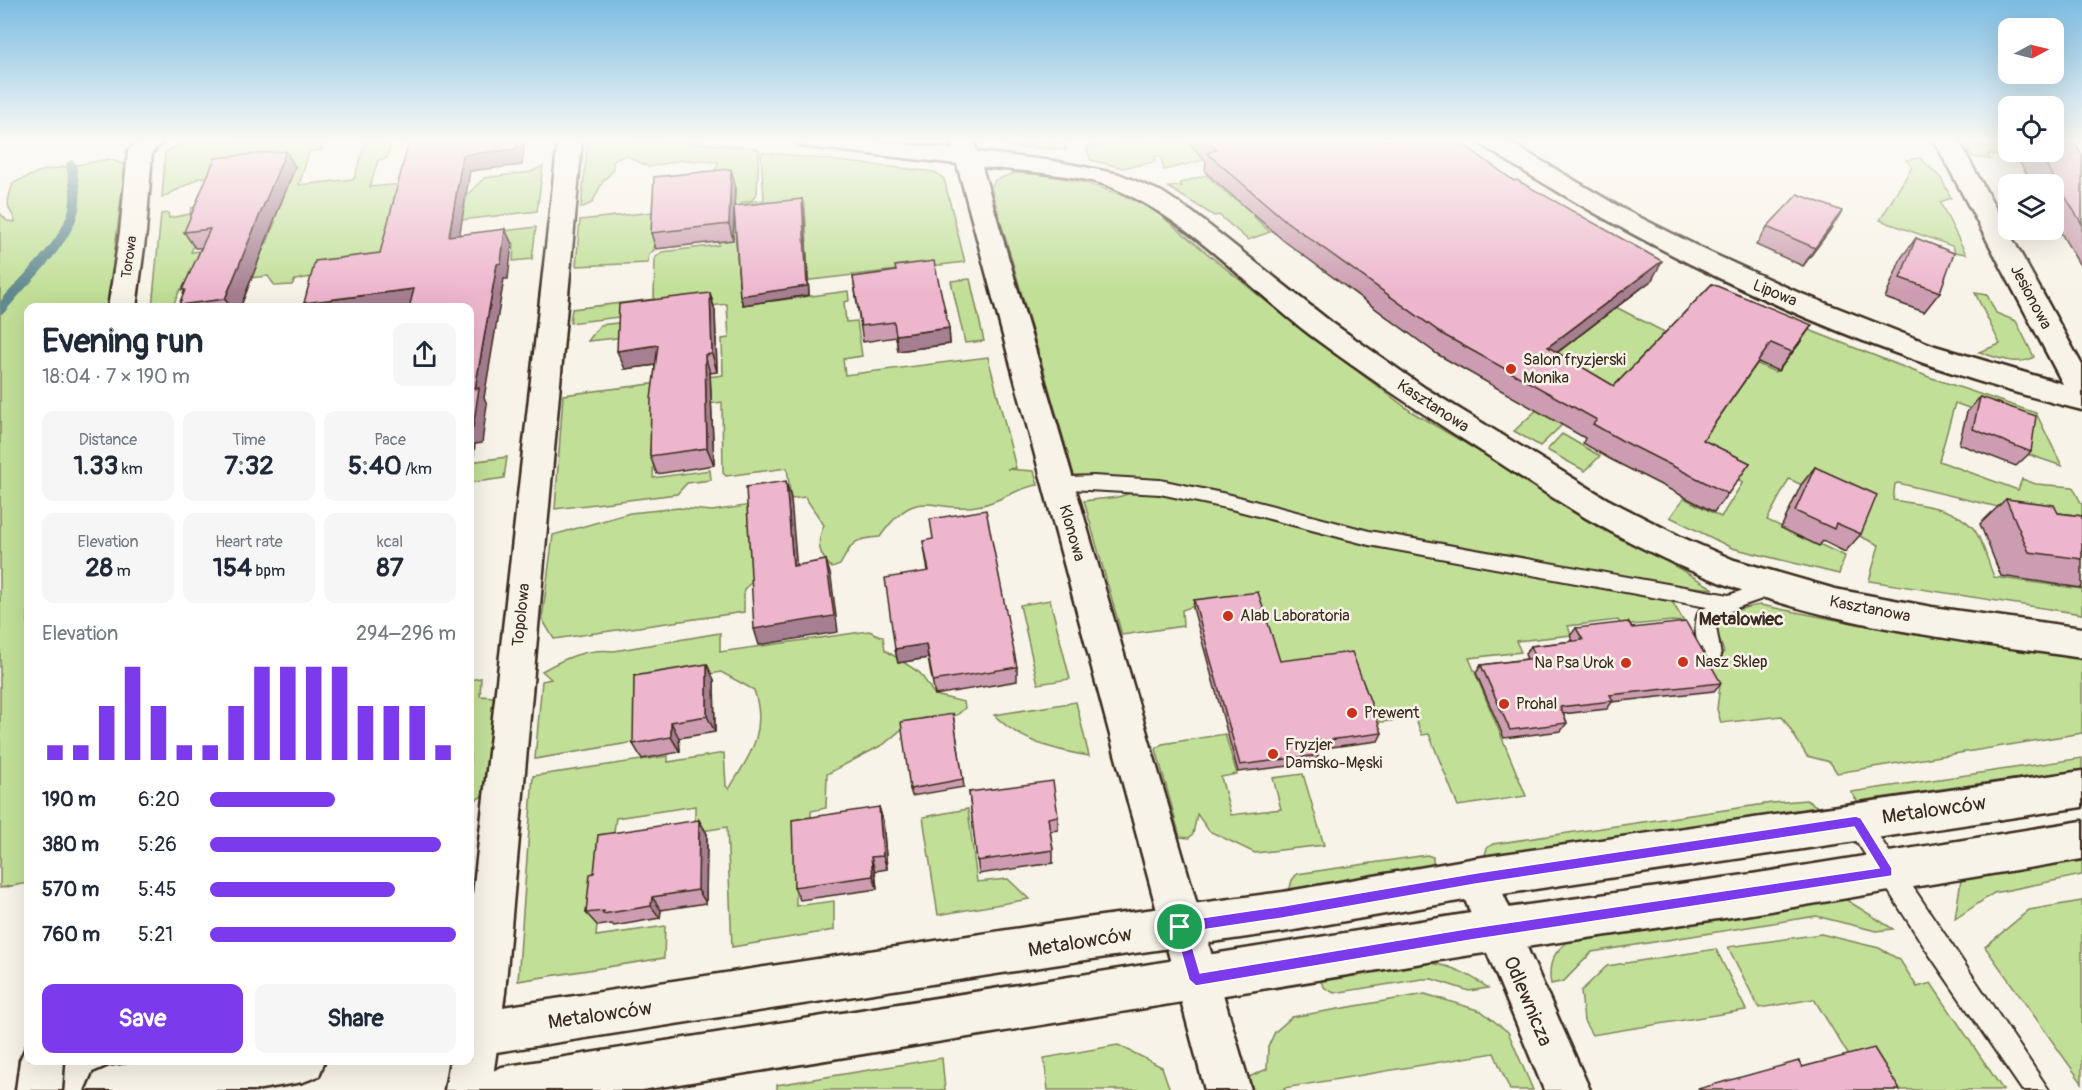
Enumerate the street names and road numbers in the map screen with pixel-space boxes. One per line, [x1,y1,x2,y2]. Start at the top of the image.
street label: Torowa [118,235,140,279]
street label: Jesionowa [2006,261,2056,333]
street label: Lipowa [1750,275,1800,311]
street label: Kasztanowa [1393,375,1473,437]
street label: Klonowa [1054,502,1090,564]
street label: Topolowa [508,582,534,648]
street label: Kasztanowa [1828,591,1912,627]
street label: Metalowców [1880,790,1988,830]
street label: Metalowców [1026,921,1134,963]
street label: Odlewnicza [1498,952,1558,1050]
street label: Metalowców [546,995,654,1035]

